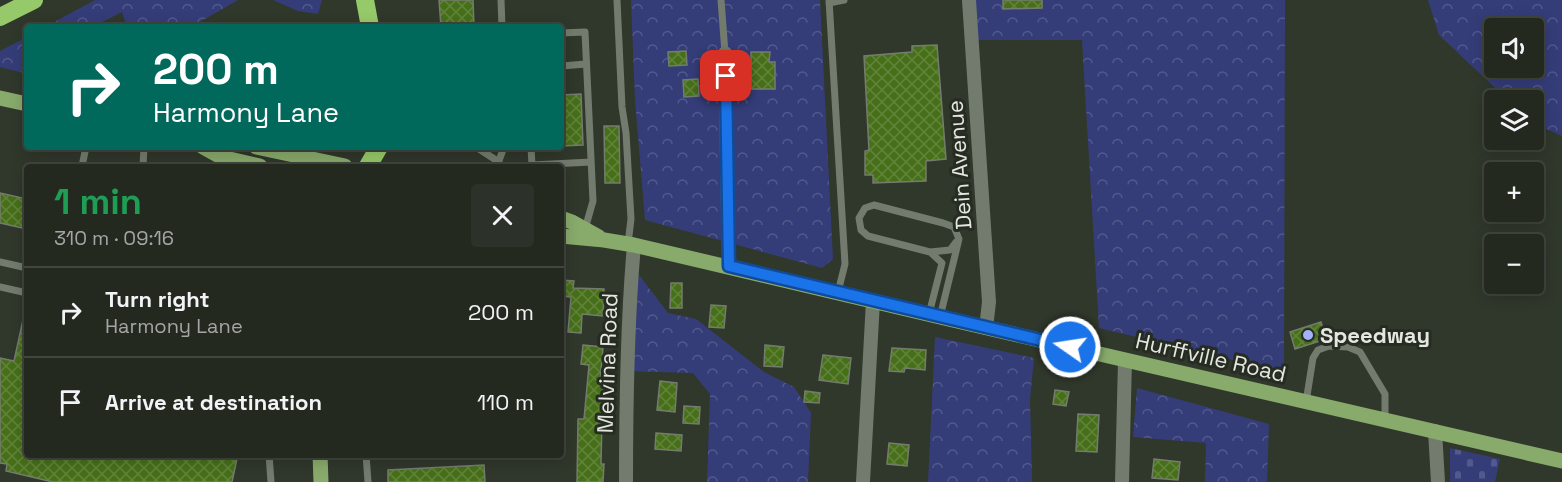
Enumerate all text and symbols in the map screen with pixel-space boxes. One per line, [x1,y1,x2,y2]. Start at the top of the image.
map controls [1484,18,1544,294]
button: sound [1484,18,1544,78]
text: 200 m [153,43,279,96]
icon: right [54,48,132,126]
pin [700,50,751,101]
icon: arrive [709,59,742,92]
button: layers [1484,90,1544,150]
text: Harmony Lane [153,95,339,130]
street label: Dein Avenue [941,99,977,231]
button: + [1484,162,1544,222]
text: 1 min [54,179,142,225]
button: close [471,184,534,247]
text: 310 m · 09:16 [54,225,174,251]
button: − [1484,234,1544,294]
text: Turn right [105,285,210,313]
street label: Melvina Road [591,292,623,434]
icon: right [54,296,87,329]
text: 200 m [468,298,534,326]
text: Harmony Lane [105,313,243,339]
position arrow [1038,315,1102,379]
place label: Speedway [1320,321,1430,349]
street label: Hurffville Road [1133,326,1289,388]
marker: Speedway [1301,328,1315,342]
icon: arrive [54,386,87,419]
text: Arrive at destination [105,388,322,416]
text: 110 m [477,388,534,416]

